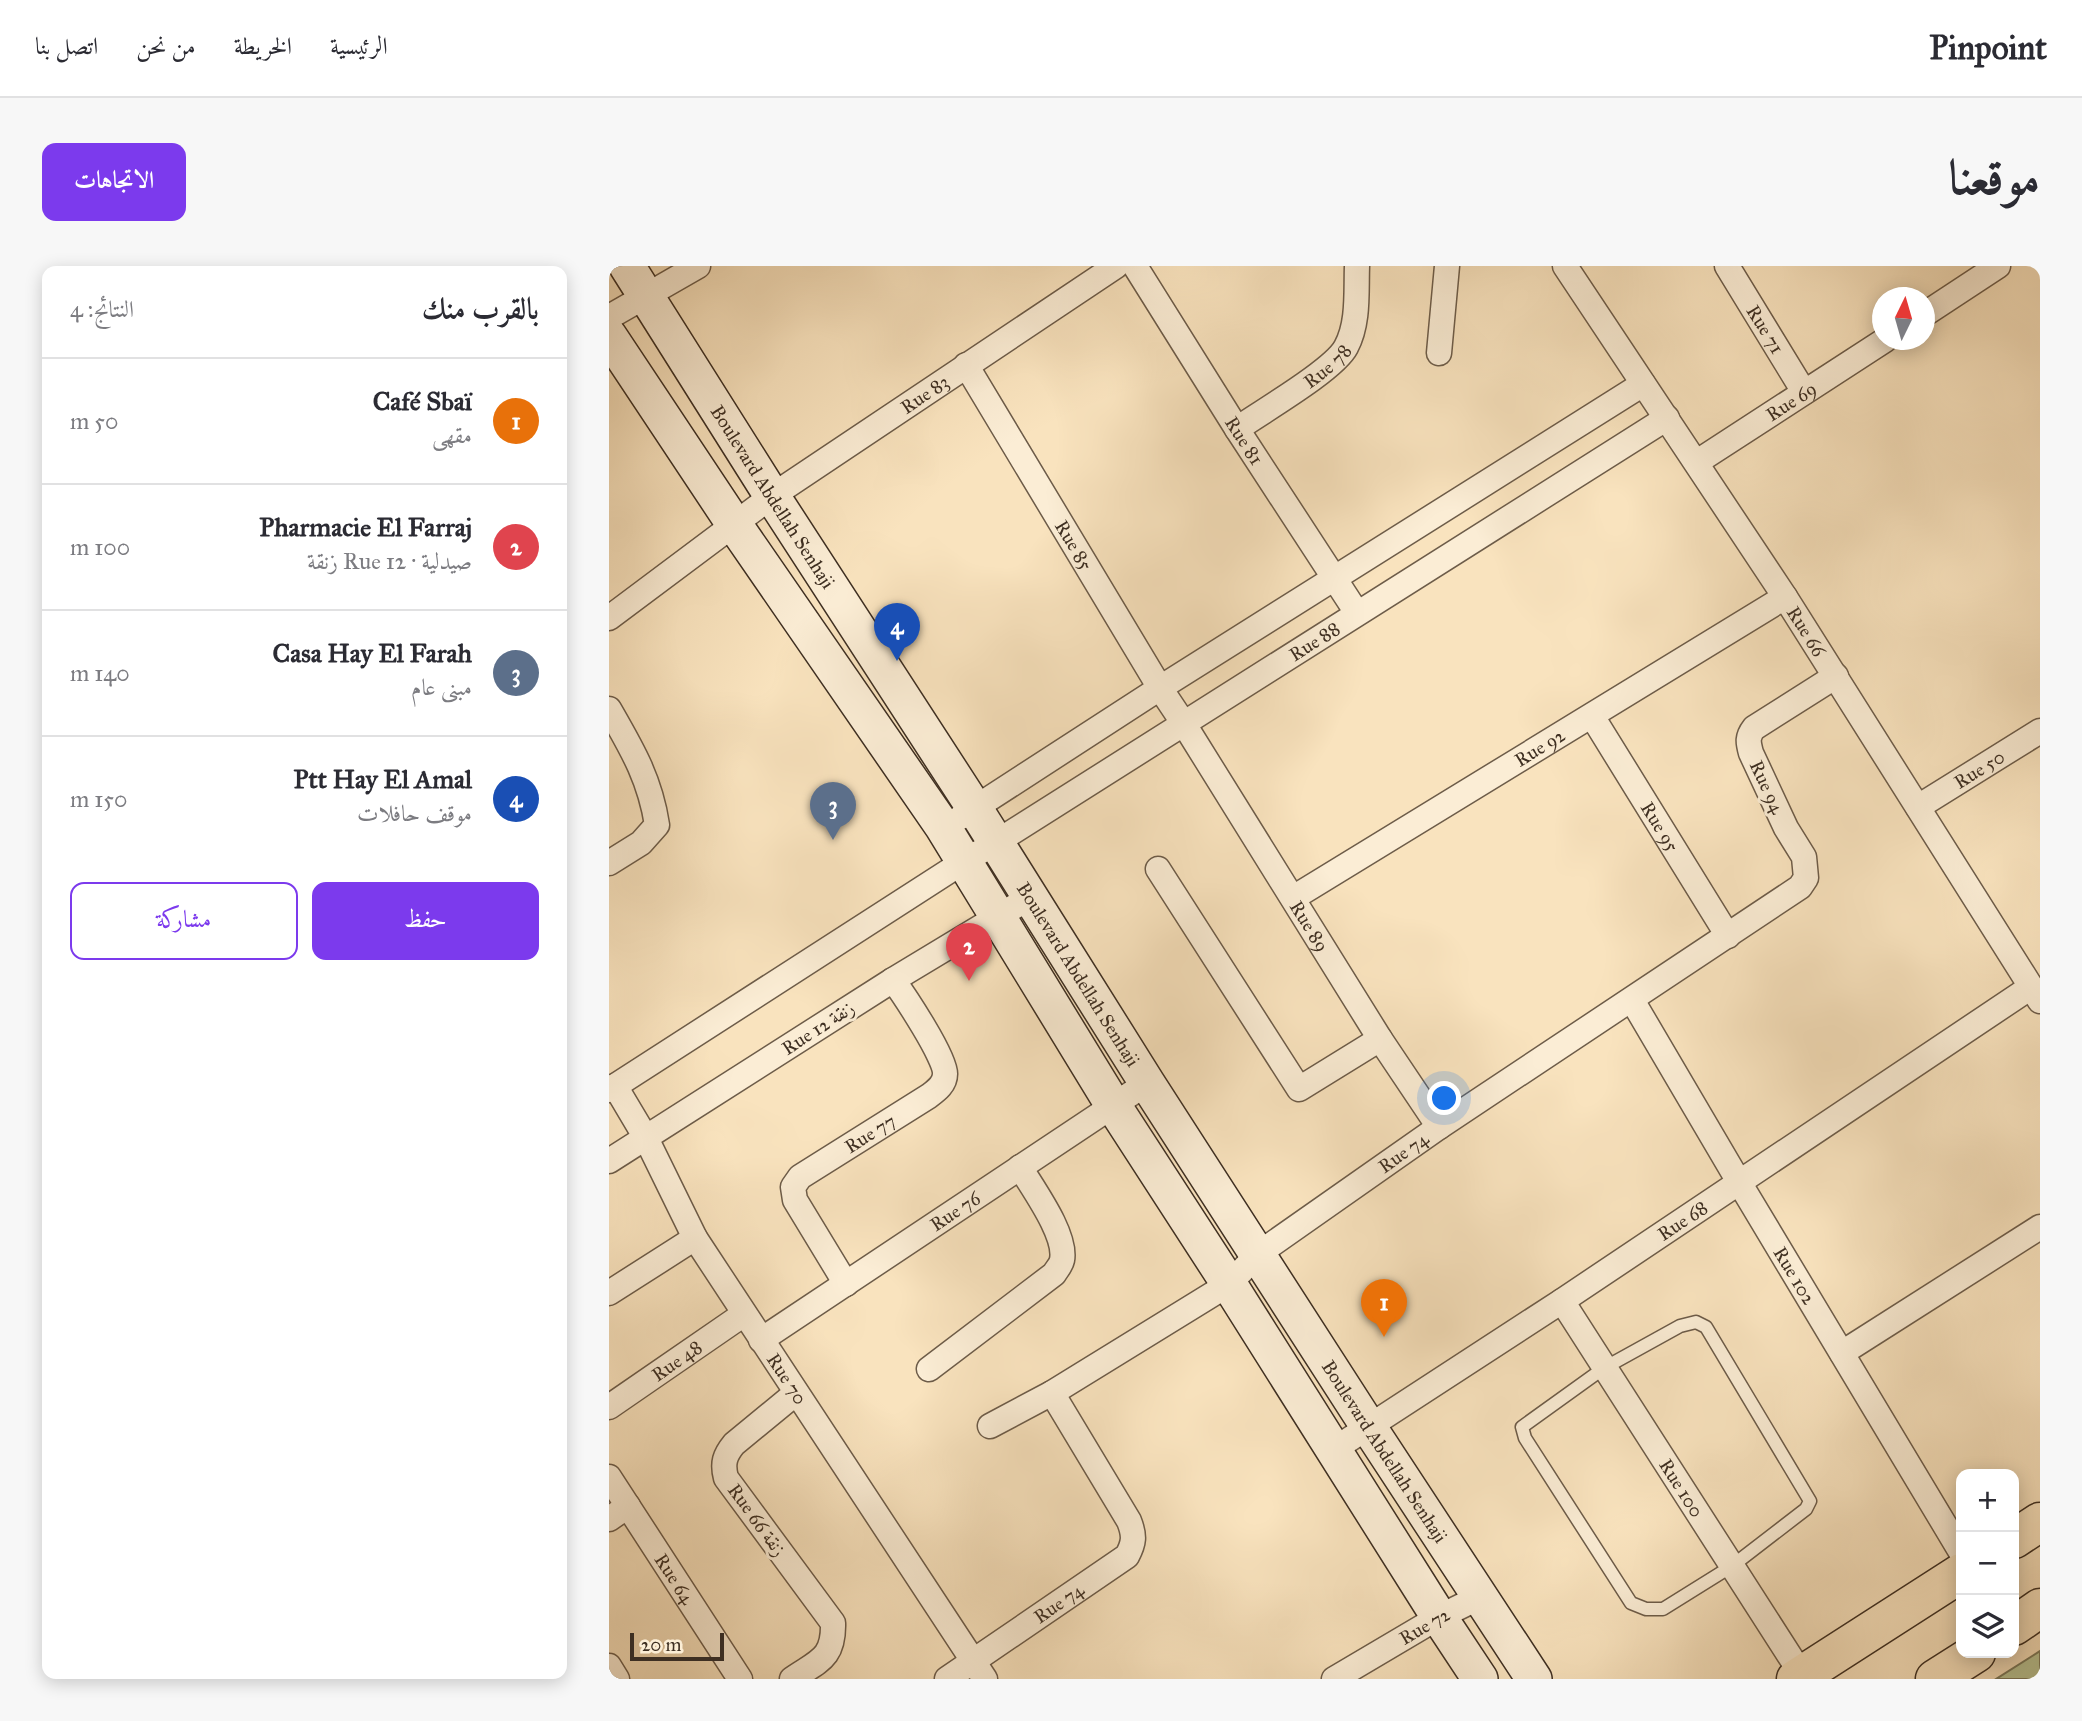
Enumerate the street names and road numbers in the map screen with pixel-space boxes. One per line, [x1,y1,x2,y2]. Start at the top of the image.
street label: Rue 71 [1742,301,1789,358]
street label: Rue 78 [1299,340,1356,393]
street label: Rue 83 [896,370,953,418]
street label: Rue 69 [1761,376,1820,426]
street label: Boulevard Abdellah Senhaji [706,401,840,593]
street label: Rue 81 [1220,412,1269,469]
street label: Rue 85 [1050,516,1098,574]
street label: Rue 66 [1782,602,1832,662]
street label: Rue 88 [1285,617,1344,666]
street label: Rue 92 [1510,723,1569,771]
street label: Rue 50 [1950,745,2009,793]
street label: Rue 94 [1745,757,1789,818]
street label: Rue 95 [1636,797,1685,856]
street label: Boulevard Abdellah Senhaji [1012,878,1145,1071]
street label: Rue 89 [1285,896,1334,956]
street label: Rue 12 زنقة [777,996,859,1060]
street label: Rue 77 [840,1109,899,1158]
street label: Rue 74 [1374,1127,1433,1178]
street label: Rue 76 [926,1185,985,1236]
street label: Rue 68 [1653,1196,1712,1245]
street label: Rue 102 [1769,1242,1821,1309]
street label: Rue 48 [647,1335,706,1386]
street label: Rue 70 [762,1349,813,1408]
street label: Boulevard Abdellah Senhaji [1317,1356,1453,1547]
street label: Rue 100 [1655,1454,1709,1521]
street label: Rue 66 زنقة [723,1479,791,1561]
street label: Rue 64 [650,1549,700,1608]
street label: Rue 74 [1029,1577,1088,1628]
street label: Rue 72 [1395,1602,1454,1649]

